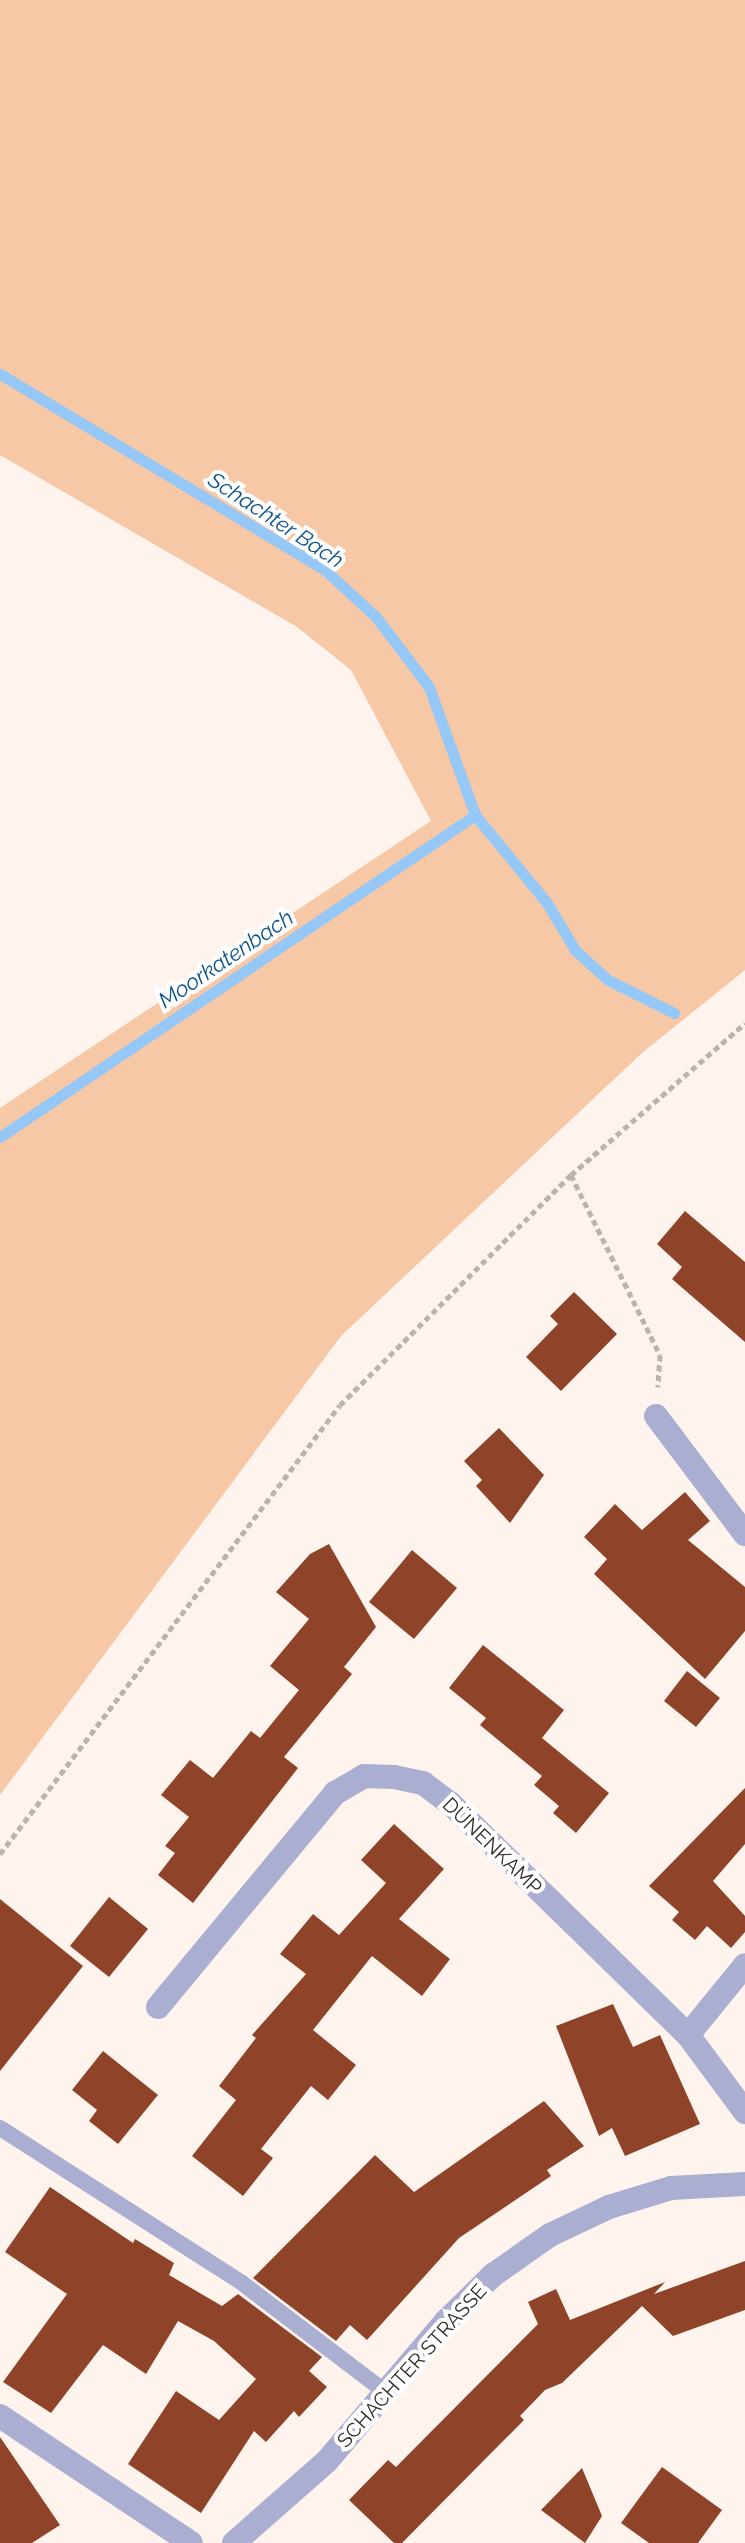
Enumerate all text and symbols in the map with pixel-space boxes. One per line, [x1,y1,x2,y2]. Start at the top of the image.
water label: Schachter Bach [203,466,349,574]
water label: Moorkatenbach [154,904,298,1014]
street label: DÜNENKAMP [437,1793,547,1899]
street label: SCHACHTER STRASSE [332,2279,492,2453]

